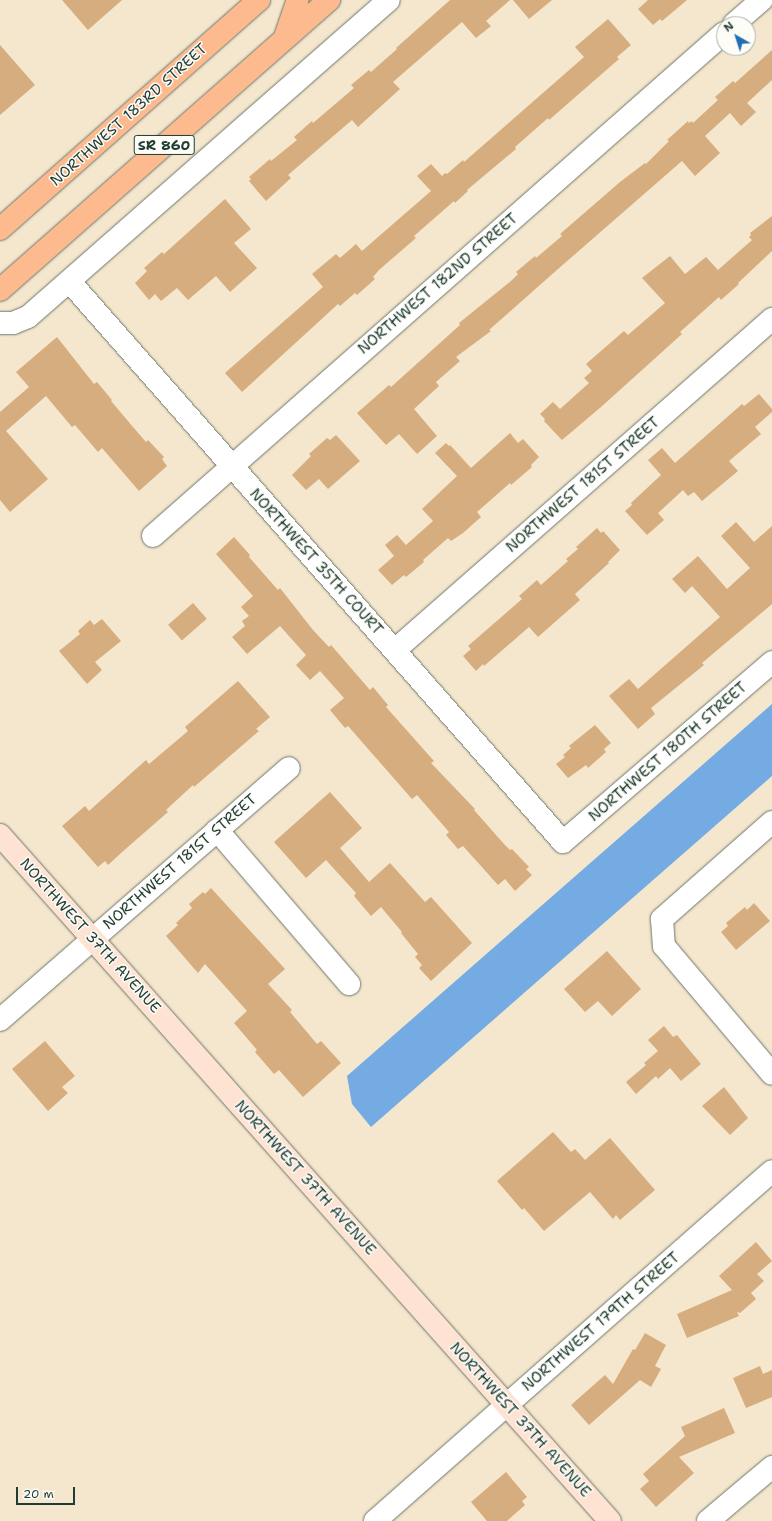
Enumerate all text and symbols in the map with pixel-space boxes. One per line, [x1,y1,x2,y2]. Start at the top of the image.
north arrow [716,16,756,56]
text: N [721,18,737,36]
street label: NORTHWEST 183RD STREET [47,40,211,190]
road number: SR 860 [133,133,195,157]
street label: NORTHWEST 182ND STREET [354,210,522,358]
street label: NORTHWEST 181ST STREET [503,413,663,557]
street label: NORTHWEST 35TH COURT [246,485,386,639]
street label: NORTHWEST 180TH STREET [585,678,751,826]
street label: NORTHWEST 181ST STREET [100,790,260,934]
street label: NORTHWEST 37TH AVENUE [16,855,164,1017]
street label: NORTHWEST 37TH AVENUE [231,1097,379,1259]
street label: NORTHWEST 179TH STREET [518,1249,684,1395]
street label: NORTHWEST 37TH AVENUE [446,1339,594,1501]
scale bar [18,1479,77,1505]
text: 20 m [23,1486,54,1502]

